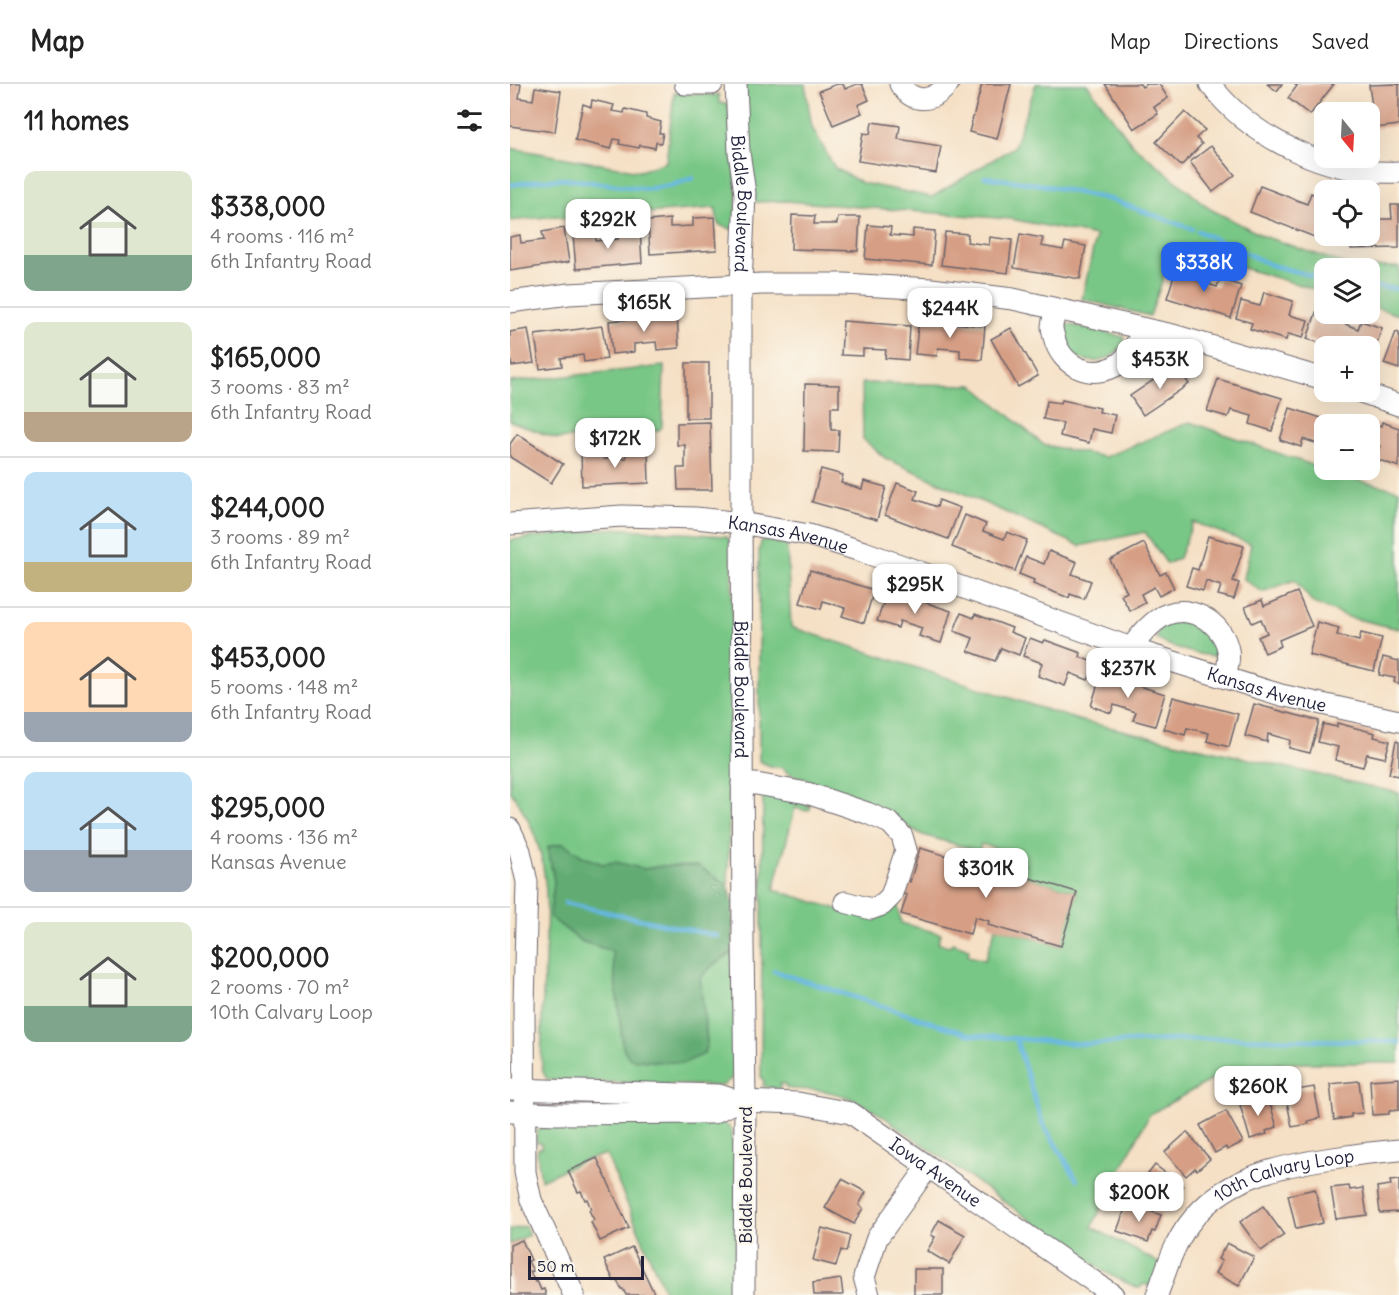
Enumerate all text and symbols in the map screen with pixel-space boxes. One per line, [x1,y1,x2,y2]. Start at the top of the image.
text: Map [30,23,84,59]
text: Map [1110,28,1151,55]
text: Directions [1184,28,1278,55]
text: Saved [1311,28,1369,55]
north arrow [1314,102,1380,168]
map controls [1314,102,1380,480]
text: 11 homes [24,104,129,137]
icon: filters [453,104,486,137]
street label: Biddle Boulevard [727,134,757,273]
button: locate [1314,180,1380,246]
text: $338,000 [210,190,326,223]
icon: home [72,195,144,267]
pin: $292K [566,199,650,250]
text: $292K [580,206,636,231]
text: 4 rooms · 116 m² [210,223,355,248]
pin: $338K [1162,242,1246,293]
text: 6th Infantry Road [210,248,372,273]
text: $338K [1175,249,1233,274]
button: layers [1314,258,1380,324]
pin: $165K [602,282,686,333]
pin: $244K [908,288,992,339]
text: $165K [617,289,671,314]
text: $244K [921,295,979,320]
button: + [1314,336,1380,402]
pin: $453K [1118,339,1202,390]
text: $165,000 [210,341,321,374]
icon: home [72,346,144,418]
text: $453K [1131,346,1189,371]
text: 3 rooms · 83 m² [210,374,350,399]
text: 6th Infantry Road [210,399,372,424]
button: − [1314,414,1380,480]
pin: $172K [573,418,657,469]
text: $172K [589,425,641,450]
text: $244,000 [210,491,325,524]
icon: home [72,496,144,568]
street label: Kansas Avenue [727,510,851,558]
text: 3 rooms · 89 m² [210,524,350,549]
text: 6th Infantry Road [210,549,372,574]
pin: $295K [873,564,957,615]
text: $295K [886,571,944,596]
street label: Biddle Boulevard [730,620,754,759]
text: $453,000 [210,641,326,674]
icon: home [72,646,144,718]
pin: $237K [1086,648,1170,699]
text: $237K [1100,655,1156,680]
street label: Kansas Avenue [1204,661,1329,716]
text: 5 rooms · 148 m² [210,674,358,699]
text: 6th Infantry Road [210,699,372,724]
text: $295,000 [210,791,325,824]
icon: home [72,796,144,868]
text: 4 rooms · 136 m² [210,824,358,849]
pin: $301K [944,848,1028,899]
text: Kansas Avenue [210,849,347,874]
text: $301K [958,855,1014,880]
text: $200,000 [210,941,330,974]
icon: home [72,946,144,1018]
text: 2 rooms · 70 m² [210,974,350,999]
text: 10th Calvary Loop [210,999,373,1024]
pin: $260K [1216,1066,1300,1117]
text: $260K [1228,1073,1288,1098]
street label: Biddle Boulevard [734,1106,757,1244]
street label: Iowa Avenue [885,1132,986,1212]
street label: 10th Calvary Loop [1208,1143,1355,1207]
pin: $200K [1097,1172,1181,1223]
text: $200K [1109,1179,1169,1204]
scale bar [528,1253,644,1280]
text: 50 m [537,1256,575,1276]

